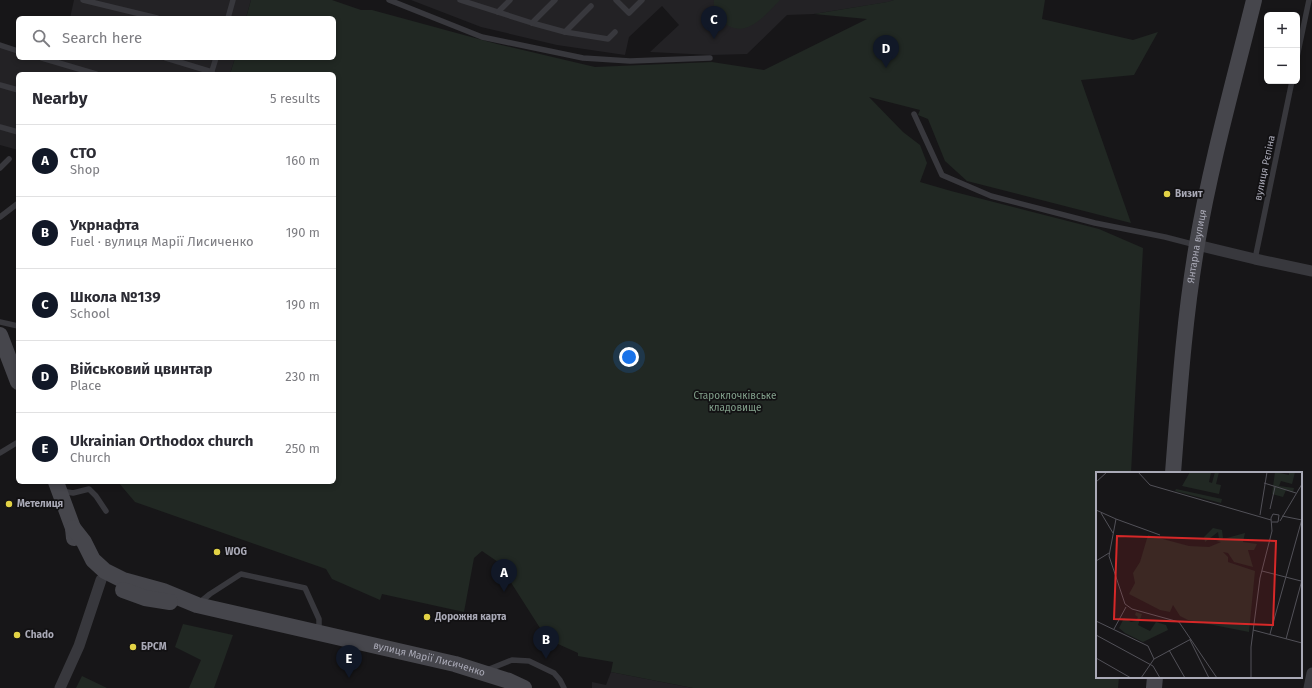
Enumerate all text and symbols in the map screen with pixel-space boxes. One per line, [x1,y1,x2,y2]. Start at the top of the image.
pin: C [701,6,727,39]
map controls [1264,12,1300,84]
button: + [1264,12,1300,48]
search box [16,16,336,60]
icon: search [30,27,52,49]
text: Search here [62,29,142,47]
pin: D [873,35,899,68]
button: − [1264,48,1300,84]
text: Nearby [32,88,87,109]
text: 5 results [270,91,320,106]
street label: вулиця Рєпіна [1251,134,1278,202]
text: СТО [70,144,96,162]
text: A [41,153,49,168]
text: 160 m [286,153,320,168]
text: Shop [70,162,100,177]
place label: Визит [1175,188,1203,200]
marker: Визит [1162,189,1172,199]
street label: Янтарна вулиця [1185,208,1209,284]
text: Укрнафта [70,216,139,234]
text: B [41,225,49,240]
text: 190 m [286,225,320,240]
text: Fuel · вулиця Марії Лисиченко [70,234,254,249]
text: Школа №139 [70,288,161,306]
text: C [41,297,49,312]
text: 190 m [286,297,320,312]
text: School [70,306,110,321]
your location [619,347,639,367]
text: Військовий цвинтар [70,360,212,378]
text: D [41,369,49,384]
text: 230 m [285,369,320,384]
text: Place [70,378,101,393]
park label: Староклочківське кладовище [694,389,776,414]
text: Ukrainian Orthodox church [70,432,254,450]
text: E [42,441,48,456]
text: 250 m [285,441,320,456]
text: Church [70,450,111,465]
inset map [1096,472,1302,678]
place label: Метелиця [17,498,63,510]
marker: Метелиця [4,499,14,509]
place label: WOG [225,546,247,558]
marker: WOG [212,547,222,557]
pin: A [491,559,517,592]
place label: Дорожня карта [434,611,507,623]
marker: Дорожня карта [422,612,432,622]
pin: B [533,626,559,659]
place label: Chado [25,629,54,641]
marker: Chado [12,630,22,640]
street label: вулиця Марії Лисиченко [372,639,487,679]
place label: БРСМ [141,641,167,653]
marker: БРСМ [128,642,138,652]
pin: E [336,645,362,678]

